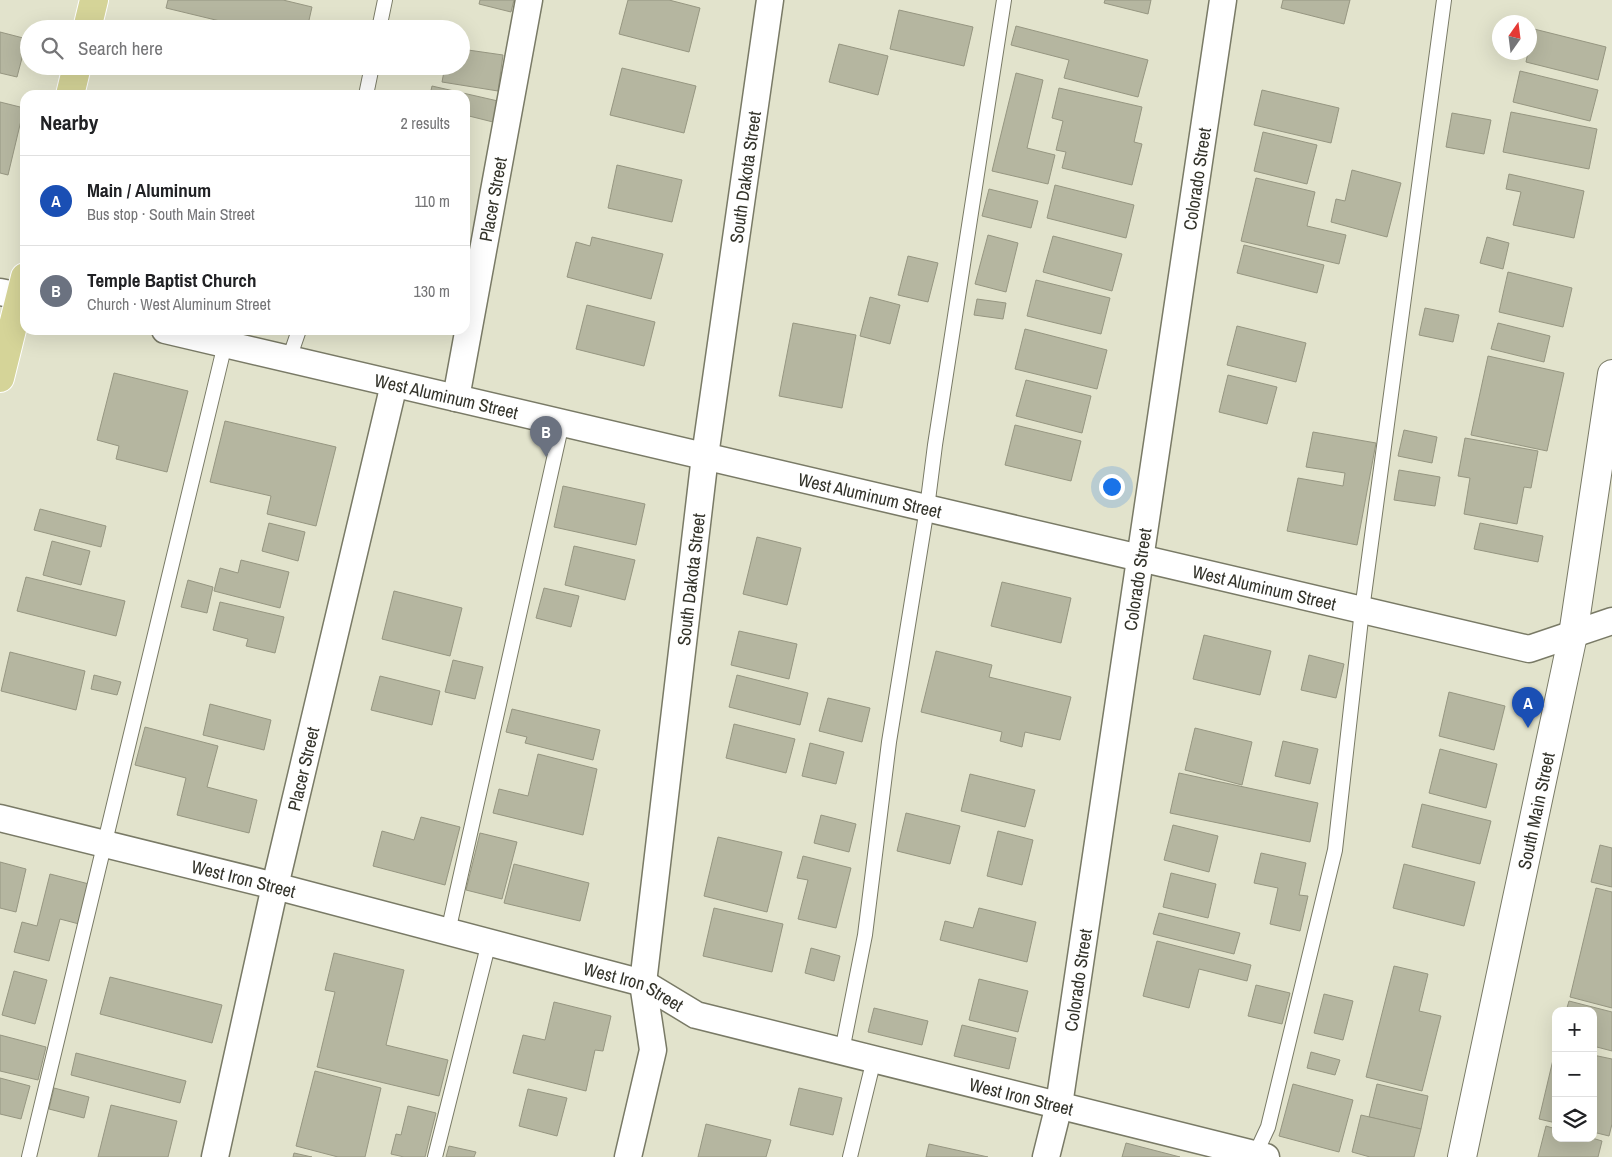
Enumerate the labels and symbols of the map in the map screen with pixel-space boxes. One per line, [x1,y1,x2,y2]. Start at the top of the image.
north arrow [1492,15,1537,60]
street label: South Dakota Street [723,109,767,245]
street label: Colorado Street [1177,126,1216,232]
street label: Placer Street [472,155,512,244]
street label: West Aluminum Street [372,367,521,425]
pin: B [530,416,562,457]
street label: West Aluminum Street [796,466,944,524]
your location [1099,474,1125,500]
street label: South Dakota Street [670,512,711,647]
street label: Colorado Street [1117,526,1157,632]
street label: West Aluminum Street [1190,558,1339,616]
pin: A [1512,687,1544,728]
street label: Placer Street [281,724,325,813]
street label: South Main Street [1511,750,1560,872]
street label: West Iron Street [189,853,298,903]
street label: Colorado Street [1058,927,1098,1033]
street label: West Iron Street [581,955,688,1017]
street label: West Iron Street [967,1071,1076,1121]

